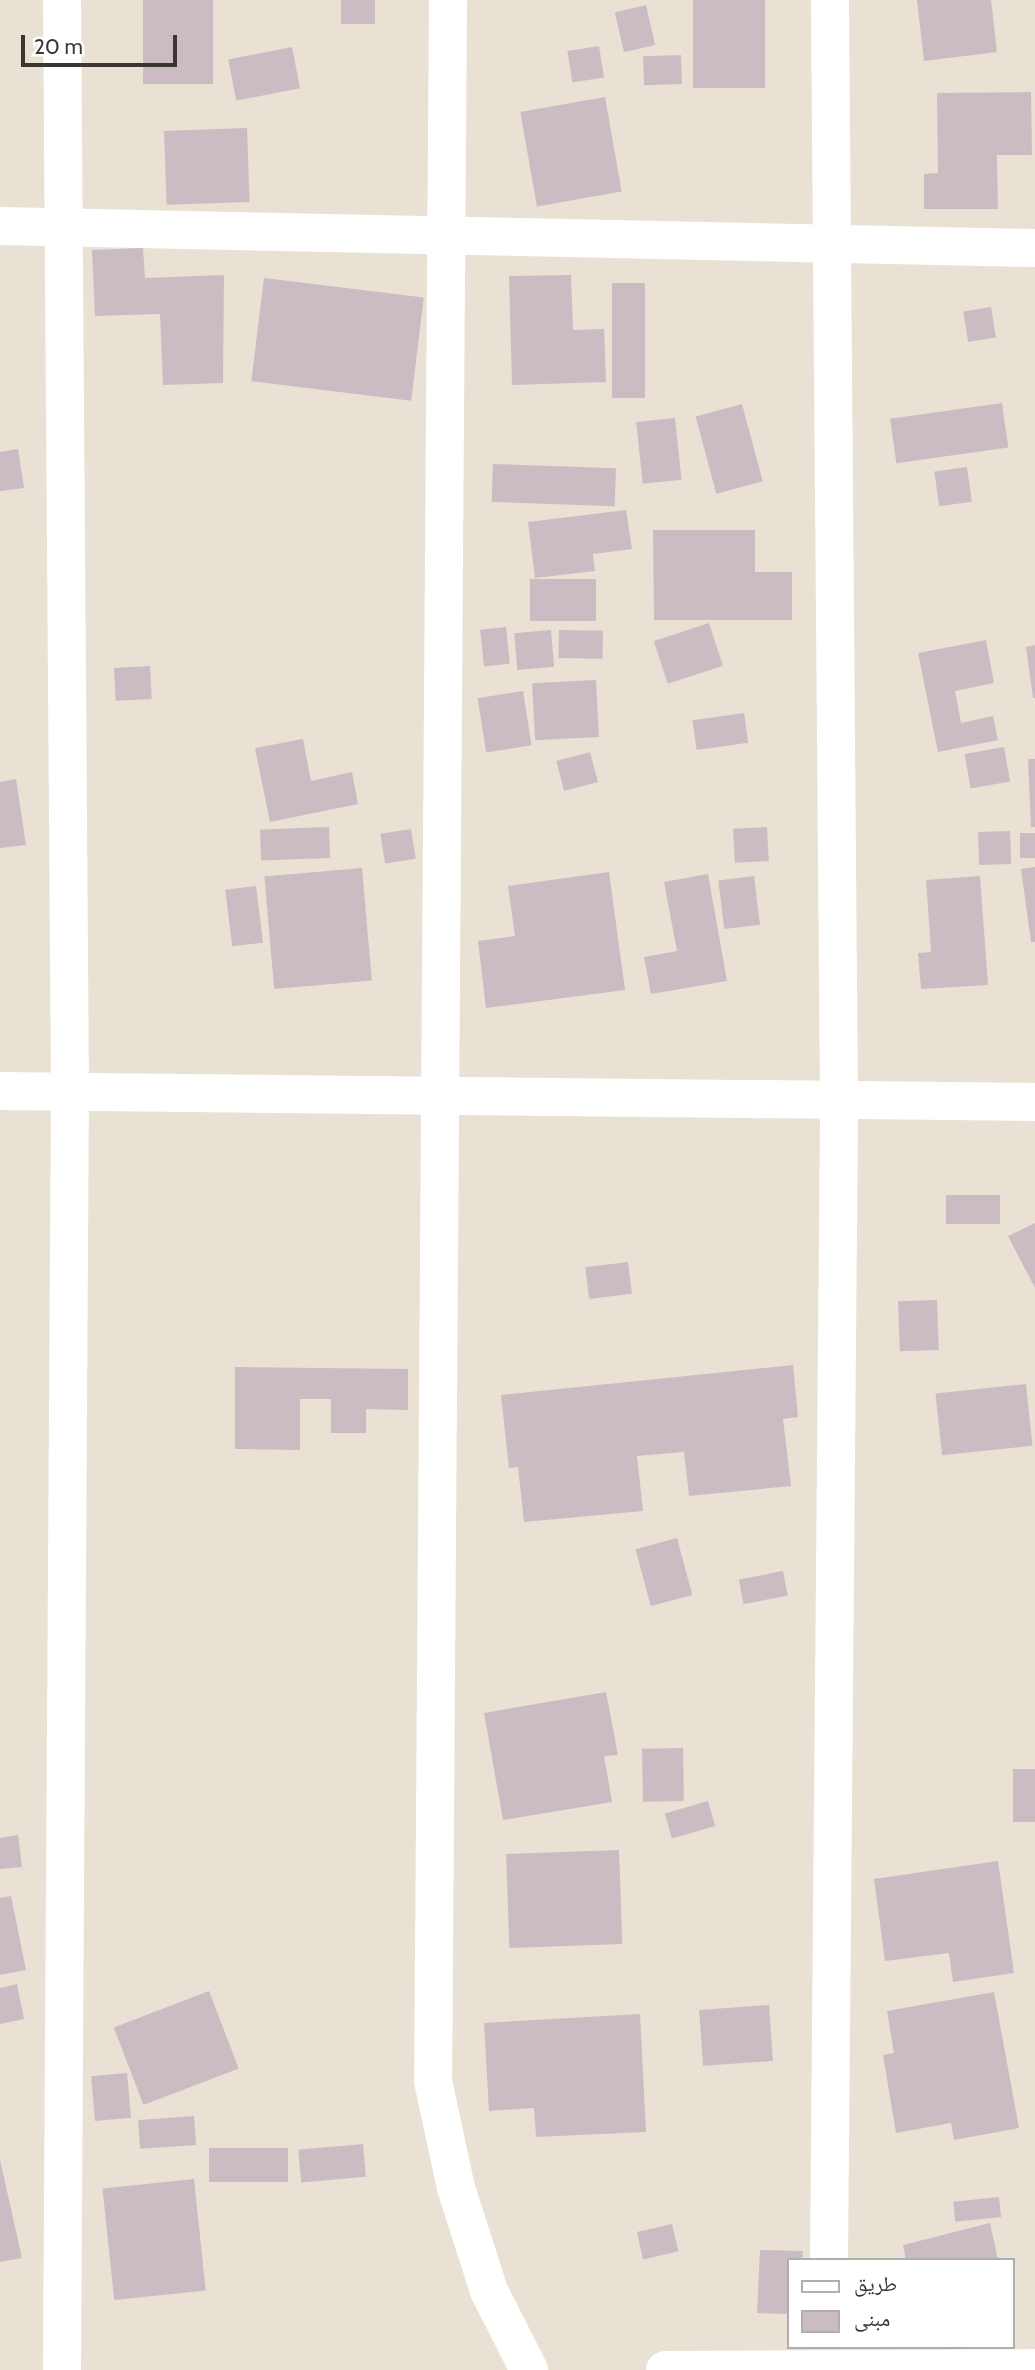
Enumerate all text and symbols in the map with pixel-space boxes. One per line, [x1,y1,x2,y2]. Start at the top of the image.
scale bar [24,21,180,65]
text: 20 m [34,34,83,59]
legend [786,2258,1014,2349]
text: طريق [854,2271,897,2296]
text: مبنى [854,2306,890,2331]

